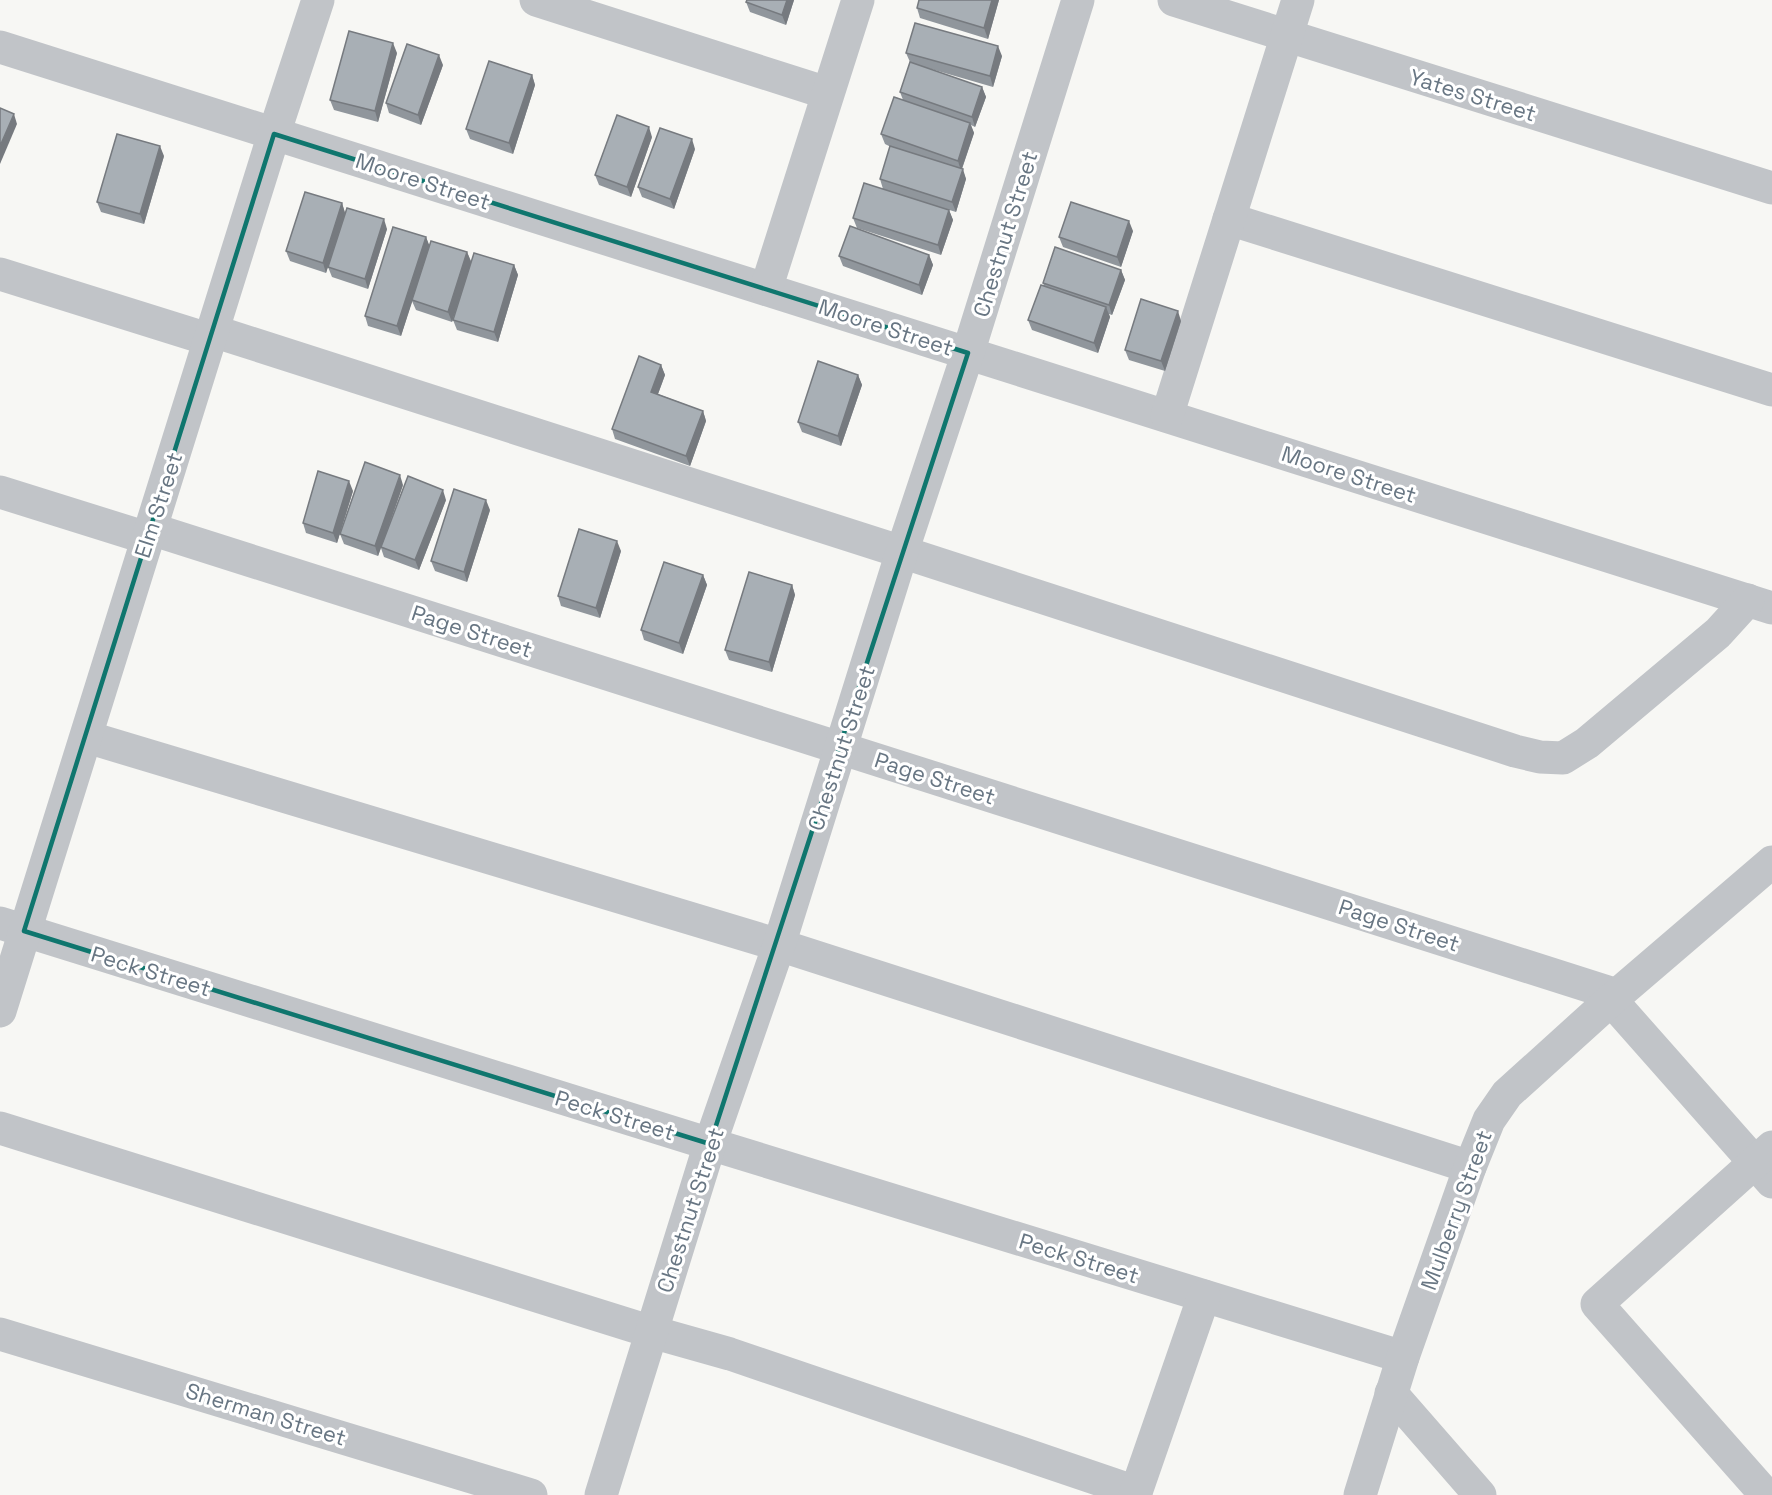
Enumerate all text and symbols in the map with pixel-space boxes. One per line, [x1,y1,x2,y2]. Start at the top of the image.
street label: Yates Street [1406,62,1540,128]
street label: Moore Street [352,146,494,216]
street label: Chestnut Street [966,148,1044,320]
street label: Moore Street [815,292,957,362]
street label: Moore Street [1278,439,1420,509]
street label: Elm Street [128,449,188,561]
street label: Page Street [408,598,536,664]
street label: Chestnut Street [801,662,881,834]
street label: Page Street [871,745,999,811]
street label: Page Street [1335,892,1463,958]
street label: Peck Street [88,940,214,1002]
street label: Peck Street [552,1084,678,1146]
street label: Chestnut Street [650,1124,730,1296]
street label: Mulberry Street [1414,1126,1498,1294]
street label: Peck Street [1016,1227,1142,1289]
street label: Sherman Street [182,1376,350,1452]

